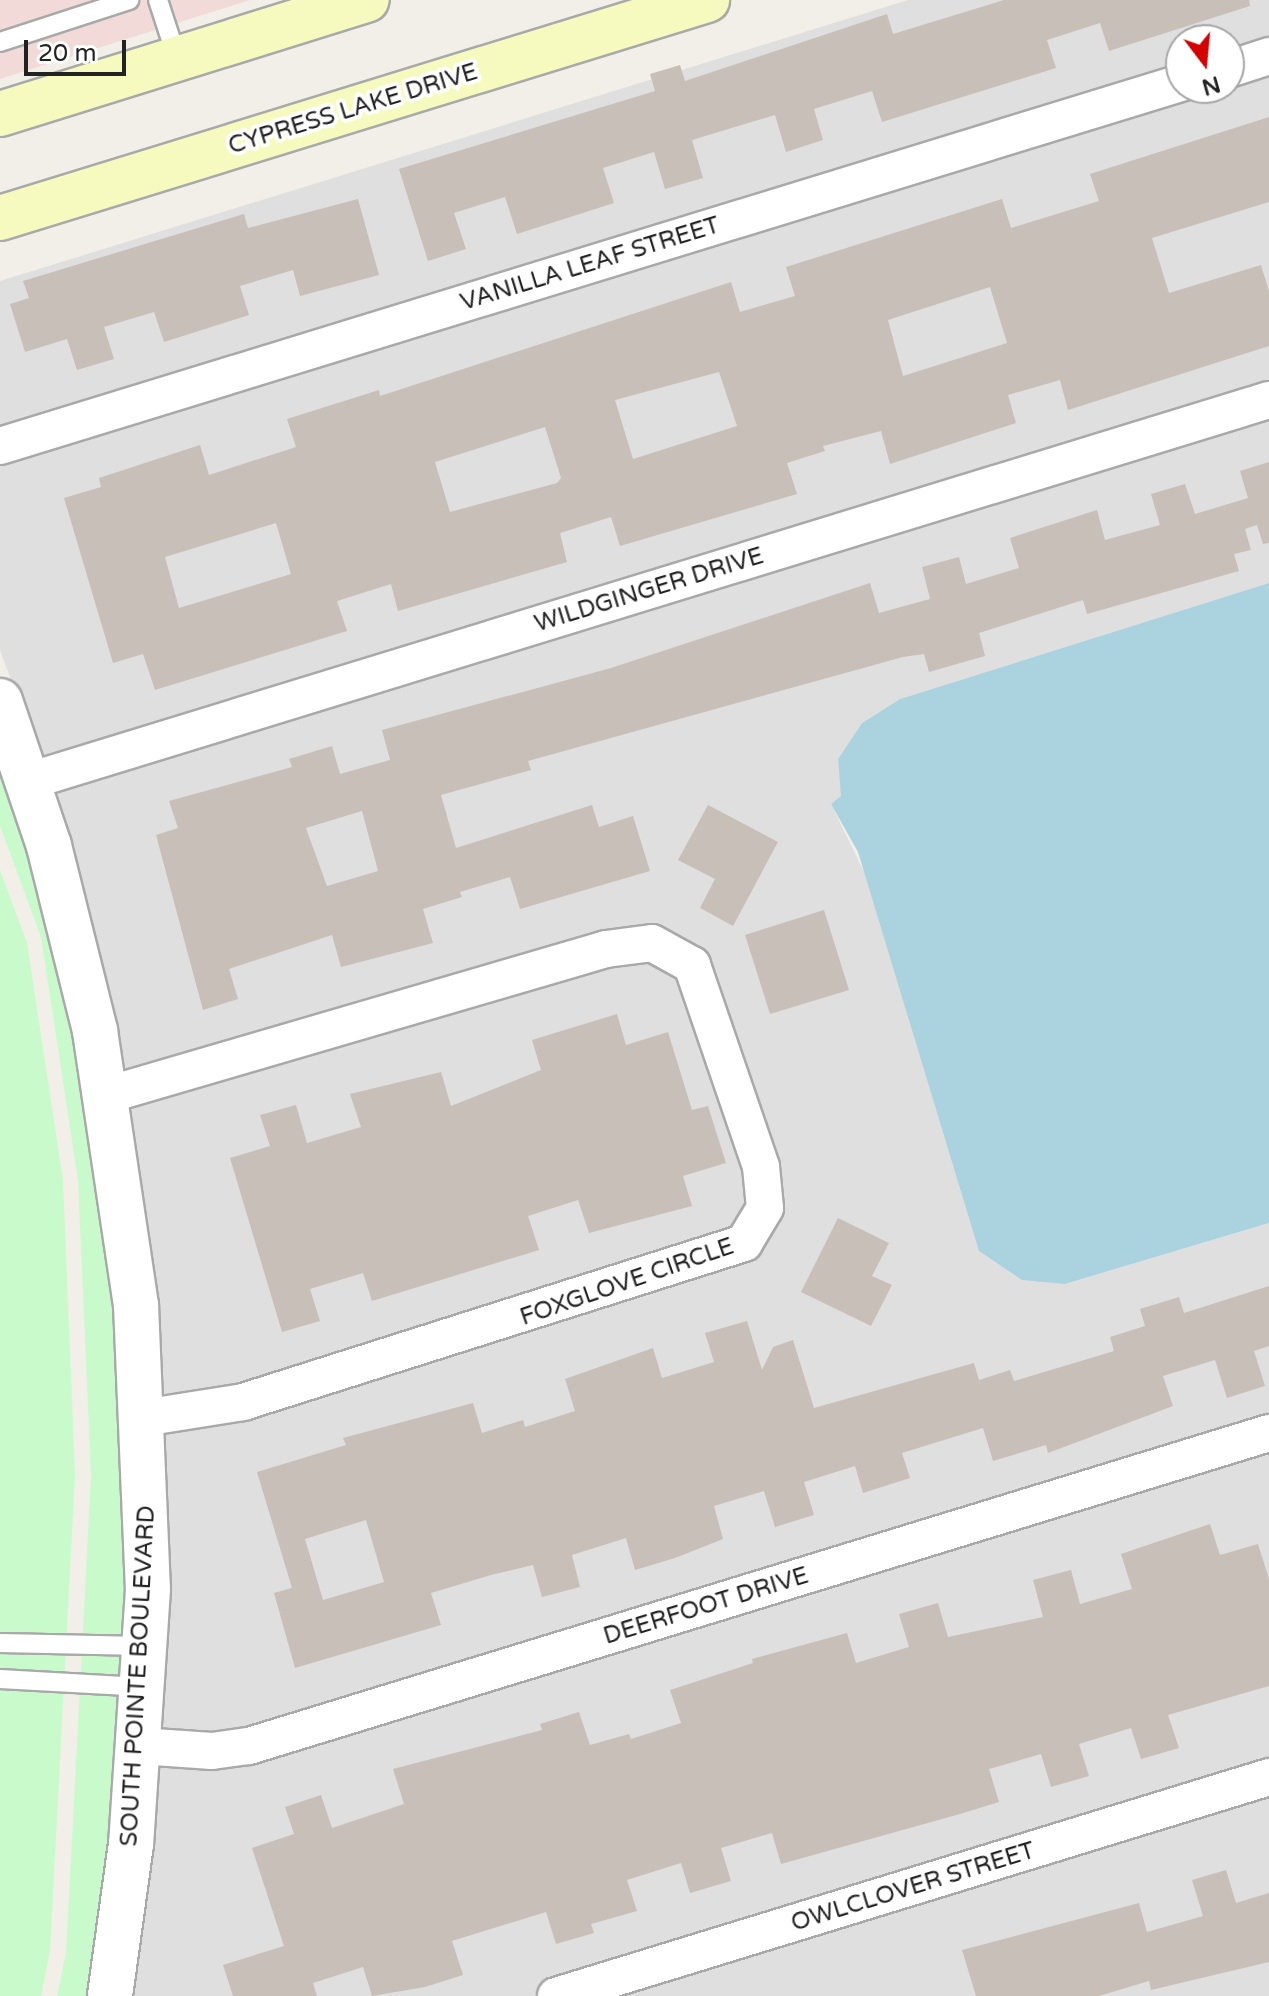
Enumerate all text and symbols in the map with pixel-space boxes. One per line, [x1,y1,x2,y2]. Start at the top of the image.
scale bar [28,24,130,74]
north arrow [1165,24,1245,104]
text: 20 m [38,39,96,68]
street label: CYPRESS LAKE DRIVE [225,57,481,161]
text: N [1199,70,1223,100]
street label: VANILLA LEAF STREET [457,211,723,317]
street label: WILDGINGER DRIVE [531,541,767,639]
street label: FOXGLOVE CIRCLE [516,1232,738,1332]
street label: SOUTH POINTE BOULEVARD [115,1505,161,1847]
street label: DEERFOOT DRIVE [600,1561,812,1651]
street label: OWLCLOVER STREET [788,1836,1038,1938]

